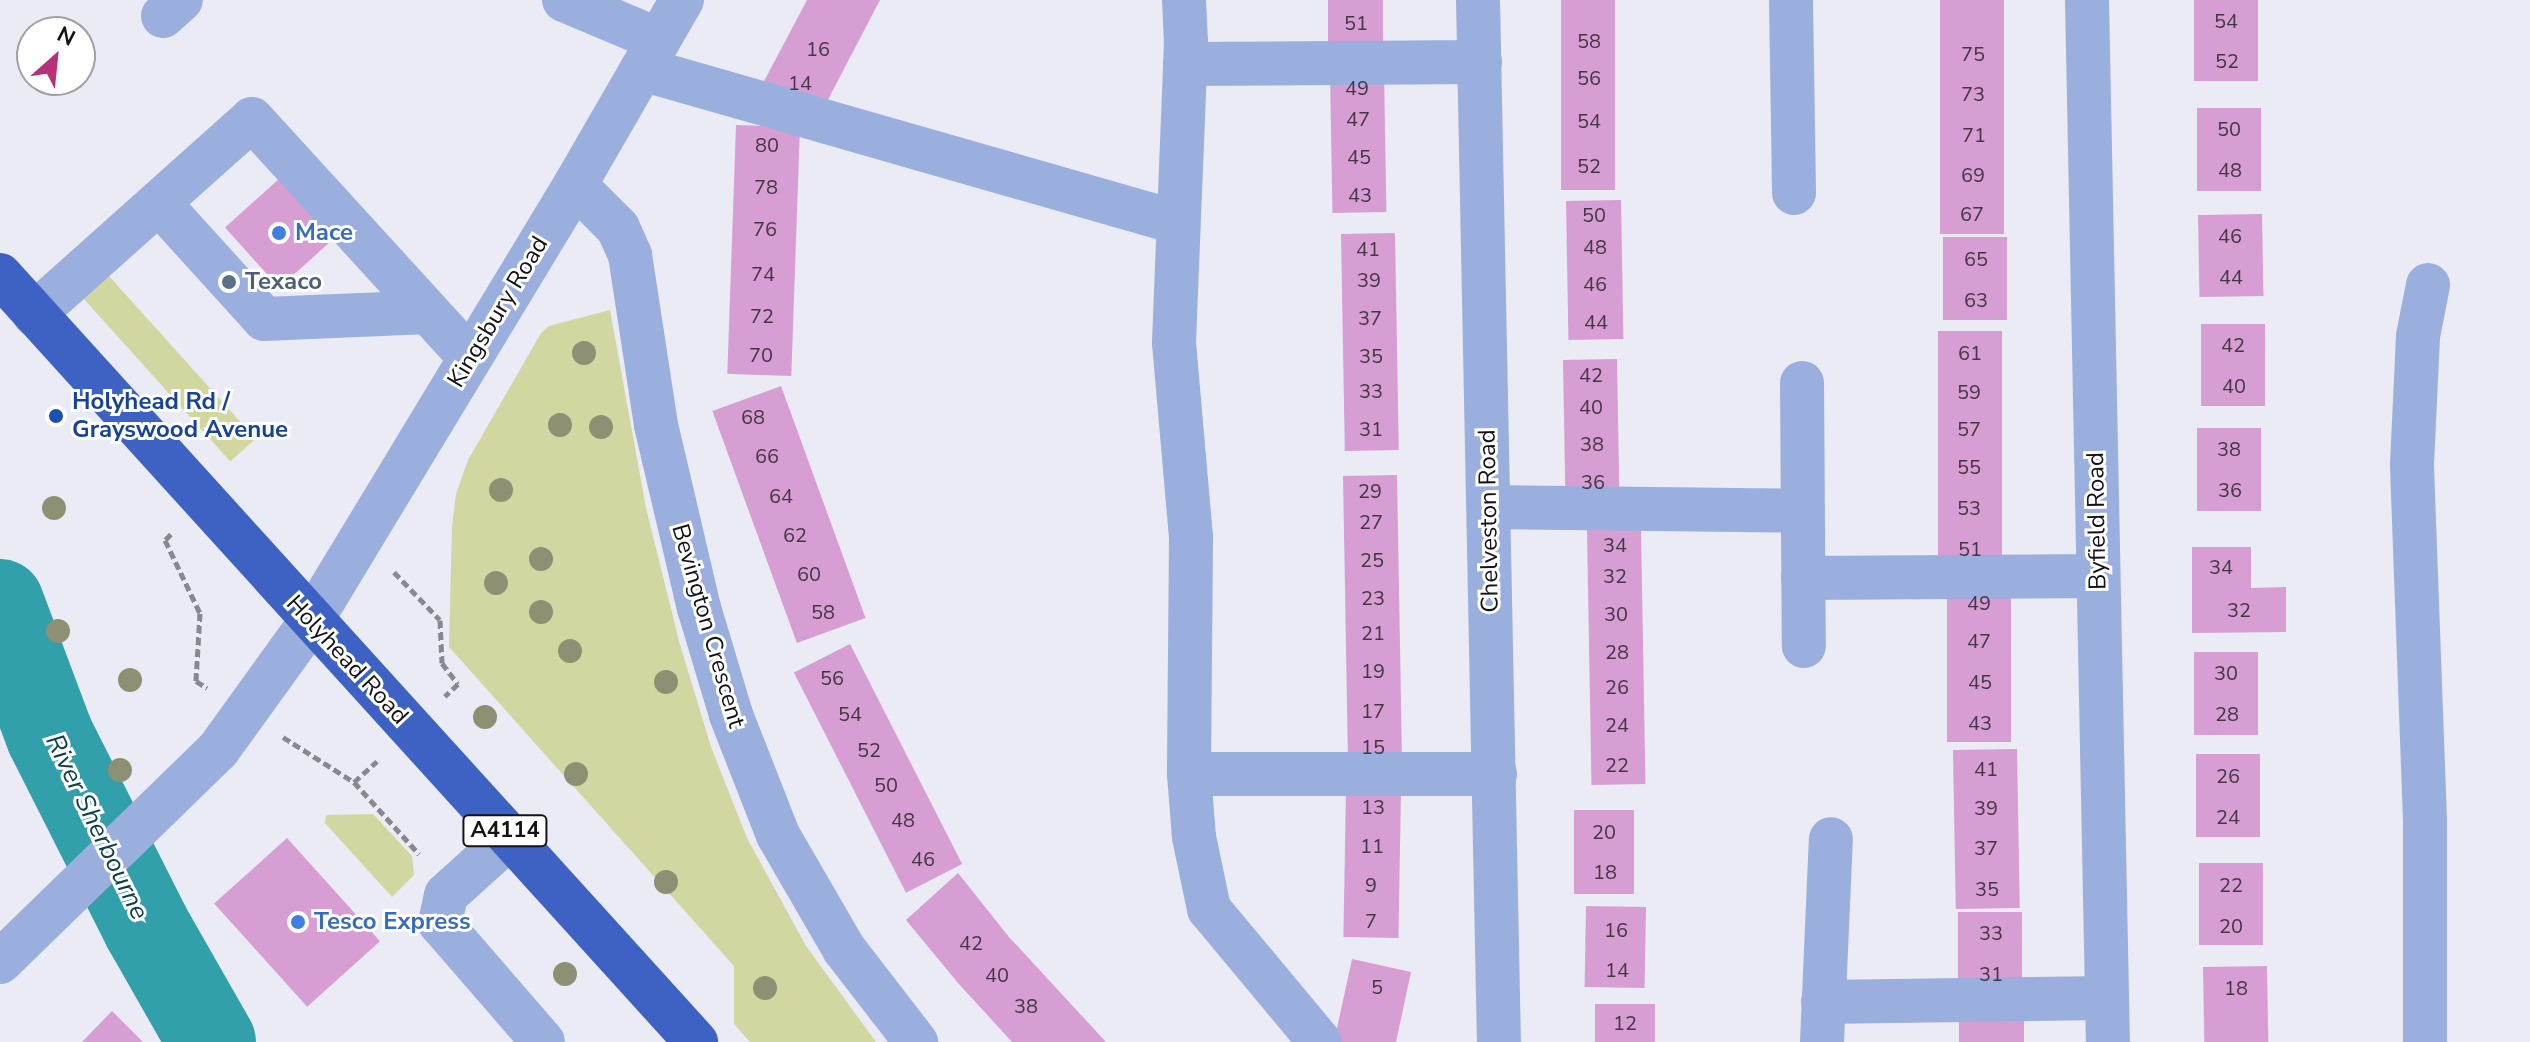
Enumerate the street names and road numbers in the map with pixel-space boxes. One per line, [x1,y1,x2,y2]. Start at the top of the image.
street label: Kingsbury Road [442,231,554,393]
street label: Chelveston Road [1473,429,1505,613]
street label: Byfield Road [2081,452,2113,590]
street label: Bevington Crescent [665,521,751,731]
street label: Holyhead Road [280,590,414,730]
road number: A4114 [461,813,549,849]

